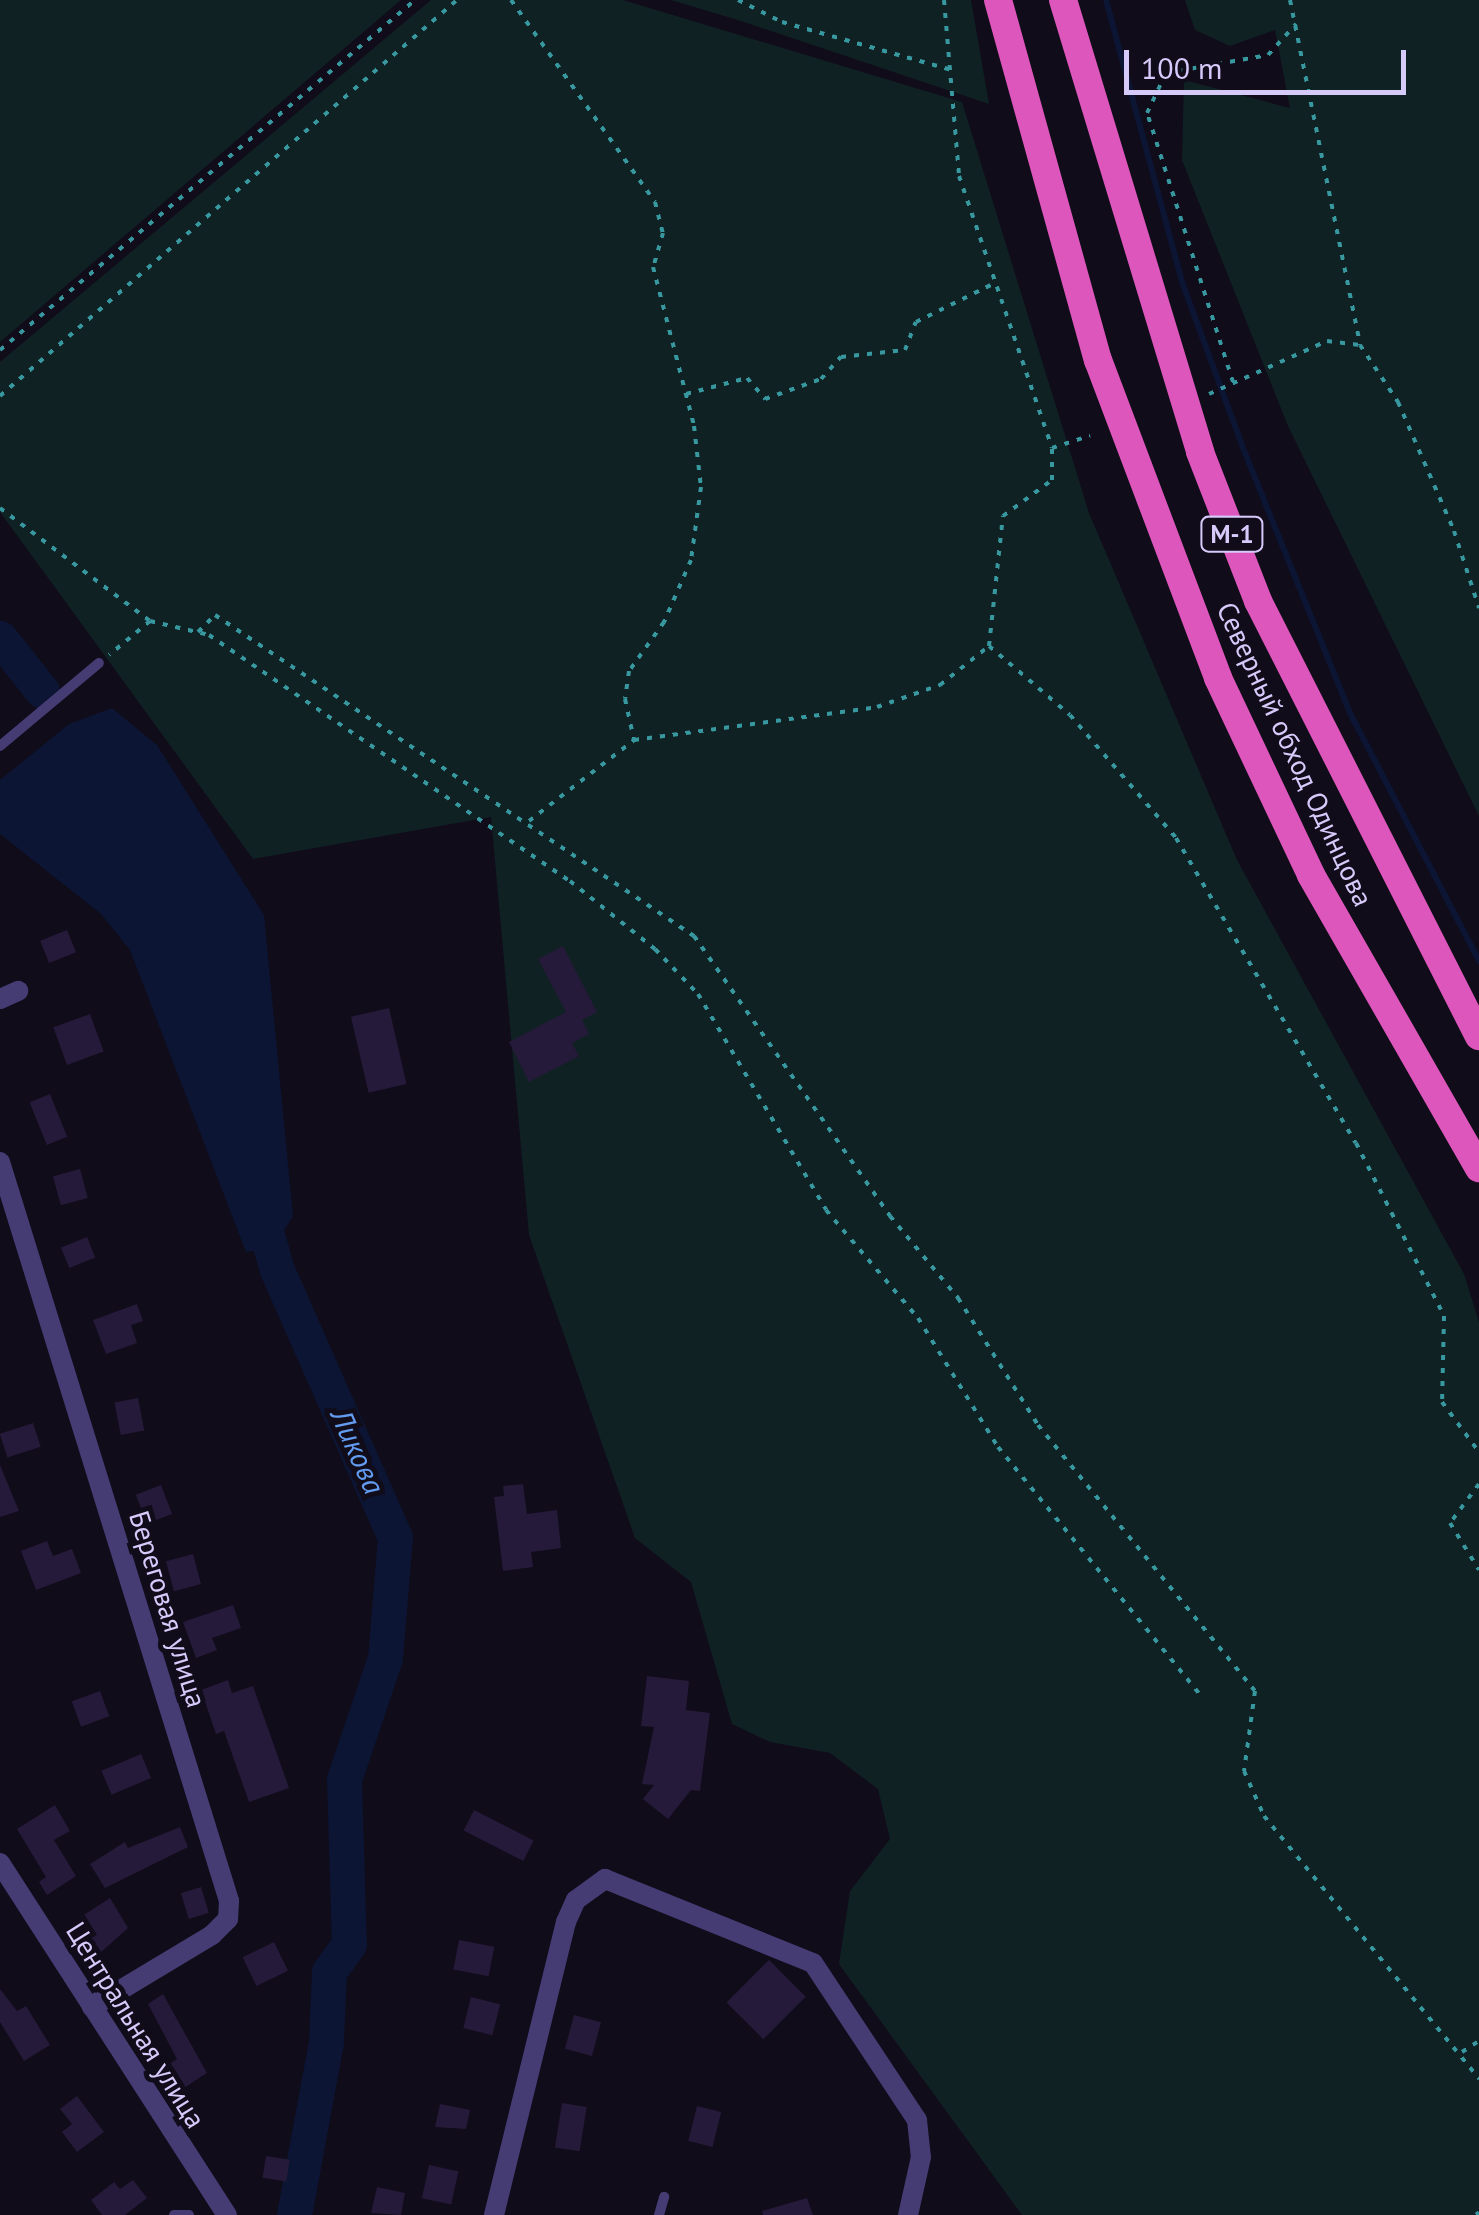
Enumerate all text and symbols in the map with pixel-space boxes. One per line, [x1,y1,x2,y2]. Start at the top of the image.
scale bar [1129,30,1412,92]
text: 100 m [1141,48,1222,87]
road number: М-1 [1200,514,1264,554]
street label: Северный обход Одинцова [1210,597,1380,911]
water label: Ликова [323,1403,393,1499]
street label: Береговая улица [122,1507,214,1711]
street label: Центральная улица [59,1916,213,2134]

